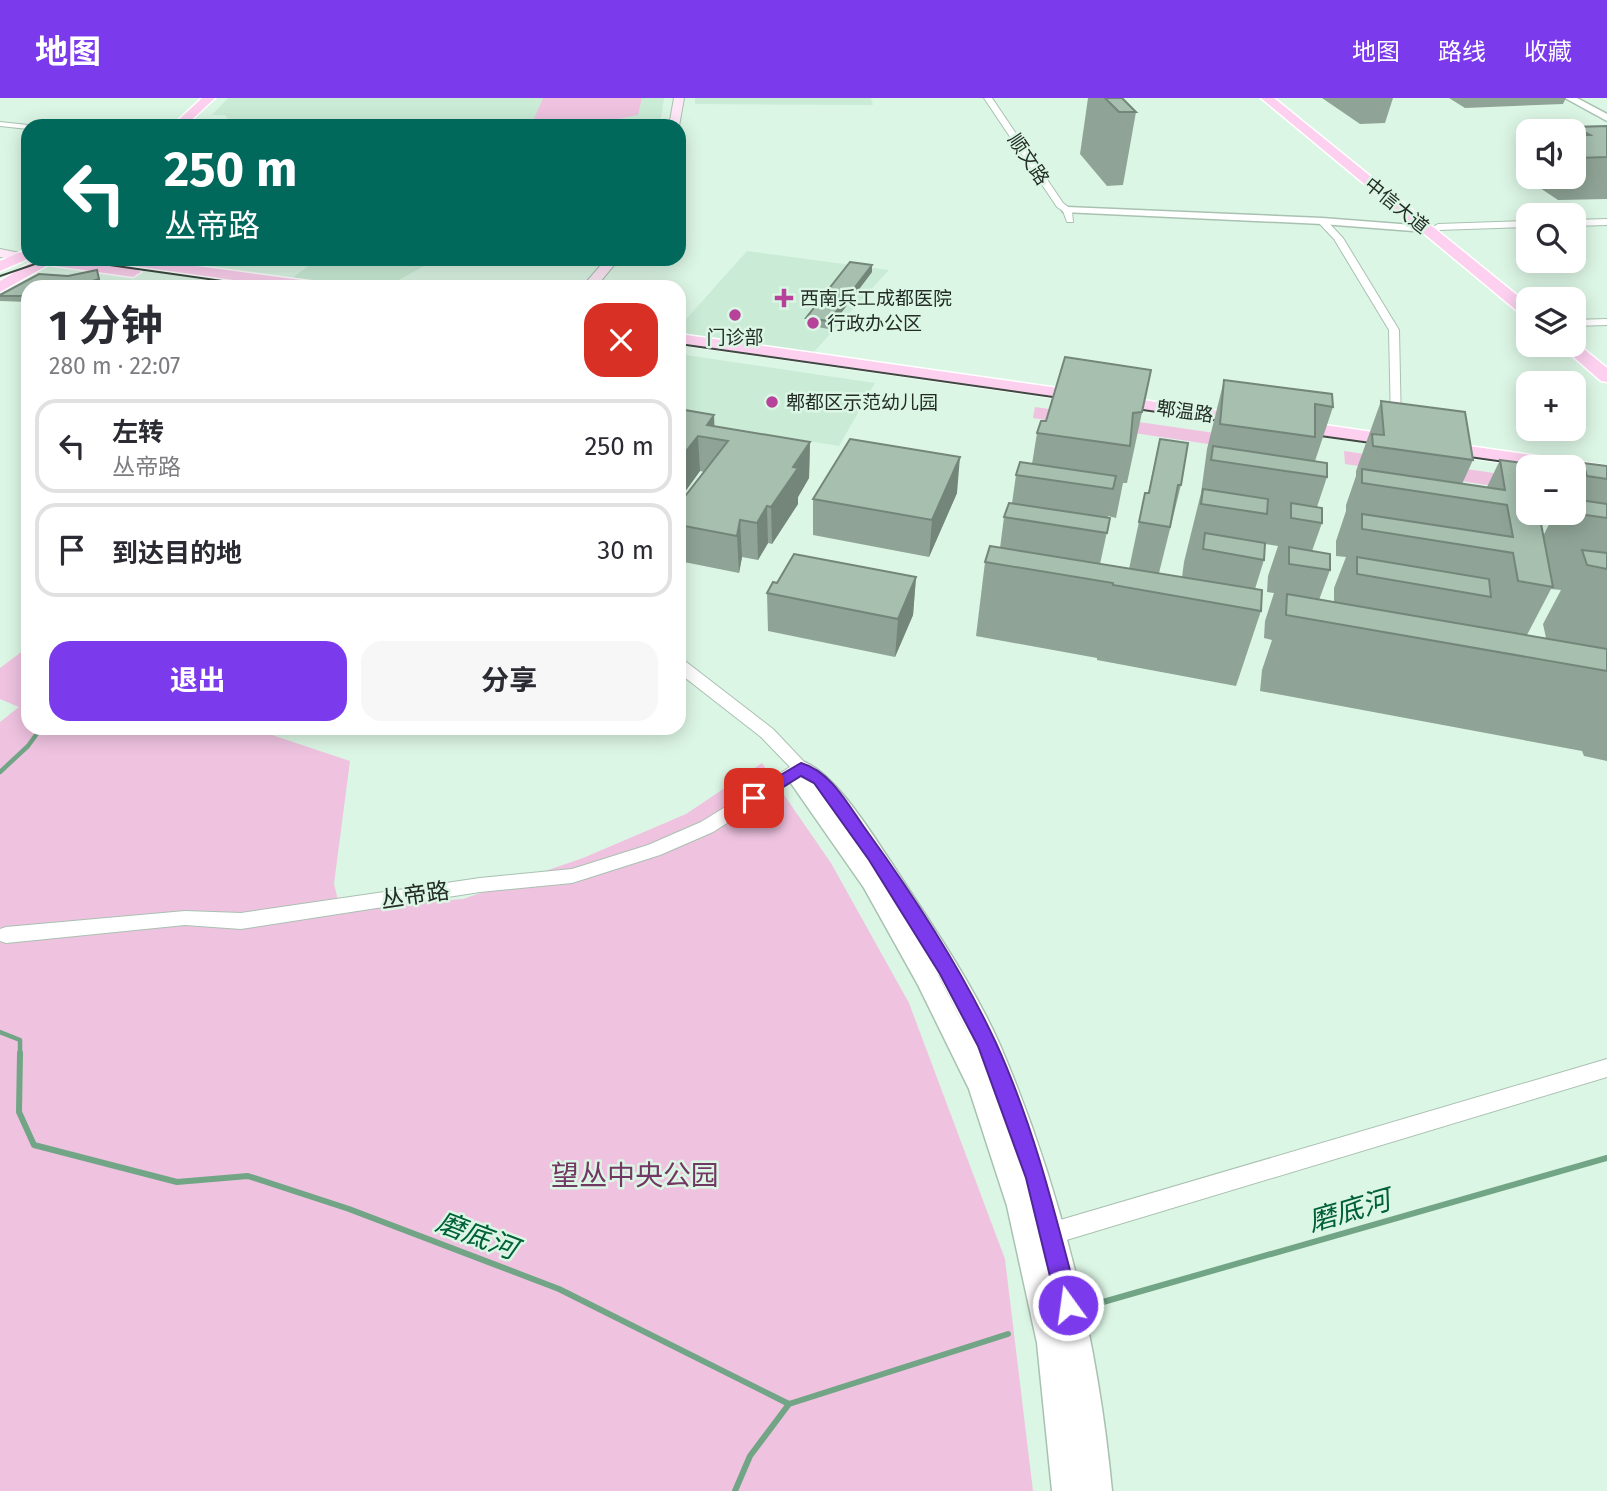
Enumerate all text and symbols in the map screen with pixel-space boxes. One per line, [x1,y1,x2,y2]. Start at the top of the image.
text: 地图 [35,32,101,72]
text: 地图 [1352,38,1400,66]
text: 路线 [1438,38,1486,66]
text: 收藏 [1524,38,1572,66]
map controls [1516,119,1586,525]
button: sound [1516,119,1586,189]
street label: 顺文路 [1003,129,1054,189]
text: 250 m [164,140,297,199]
icon: left [49,147,140,238]
street label: 中信大道 [1360,173,1433,238]
button: search [1516,203,1586,273]
text: 丛帝路 [164,207,260,245]
place label: 西南兵工成都医院 [800,287,952,310]
button: layers [1516,287,1586,357]
marker: 西南兵工成都医院 [774,288,794,308]
text: 1 分钟 [49,301,162,351]
button: close [584,303,658,377]
marker: 门诊部 [727,307,743,323]
place label: 行政办公区 [827,312,922,335]
marker: 行政办公区 [805,315,821,331]
place label: 门诊部 [706,326,764,349]
text: 280 m · 22:07 [49,352,180,380]
button: + [1516,371,1586,441]
place label: 郫都区示范幼儿园 [786,391,938,414]
marker: 郫都区示范幼儿园 [764,394,780,410]
street label: 郫温路 [1155,396,1215,427]
text: 左转 [112,417,164,448]
icon: left [53,427,91,465]
text: 250 m [584,431,654,462]
text: 丛帝路 [112,453,181,481]
button: − [1516,455,1586,525]
icon: arrive [53,531,91,569]
text: 30 m [597,535,654,566]
text: 到达目的地 [112,538,242,569]
button: 退出 [49,641,347,721]
button: 分享 [361,641,658,721]
pin [724,768,784,828]
icon: arrive [735,779,773,817]
street label: 丛帝路 [379,876,451,914]
park label: 望丛中央公园 [551,1159,719,1192]
water label: 磨底河 [1304,1182,1399,1238]
water label: 磨底河 [432,1205,527,1268]
position arrow [1031,1268,1105,1342]

